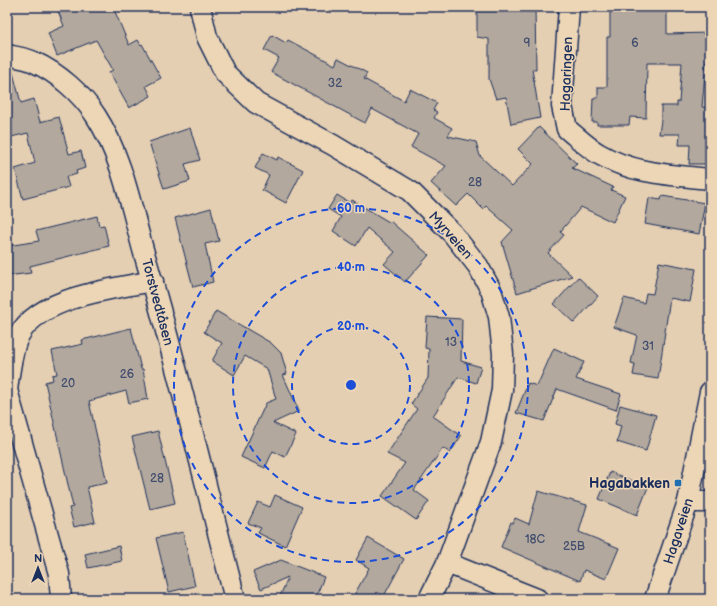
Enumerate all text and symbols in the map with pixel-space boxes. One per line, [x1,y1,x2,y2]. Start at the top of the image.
house number: 9 [524,36,531,51]
street label: Hagaringen [557,36,576,112]
house number: 6 [631,36,639,51]
house number: 32 [328,76,342,91]
house number: 28 [468,175,482,190]
text: 60 m [337,201,365,216]
street label: Myrveien [425,208,476,263]
street label: Torstvedtåsen [138,257,177,347]
text: 40 m [337,260,365,275]
text: 20 m [337,319,365,334]
house number: 13 [445,335,457,350]
house number: 31 [642,339,654,354]
house number: 26 [120,367,134,382]
house number: 20 [61,376,75,391]
centre of rings [344,378,358,392]
house number: 28 [150,471,164,486]
place label: Hagabakken [589,475,670,492]
marker: Hagabakken [673,478,683,488]
street label: Hagaveien [660,496,697,566]
house number: 18C [525,532,546,547]
house number: 25B [563,539,585,554]
north arrow [18,548,58,588]
text: N [34,552,42,565]

